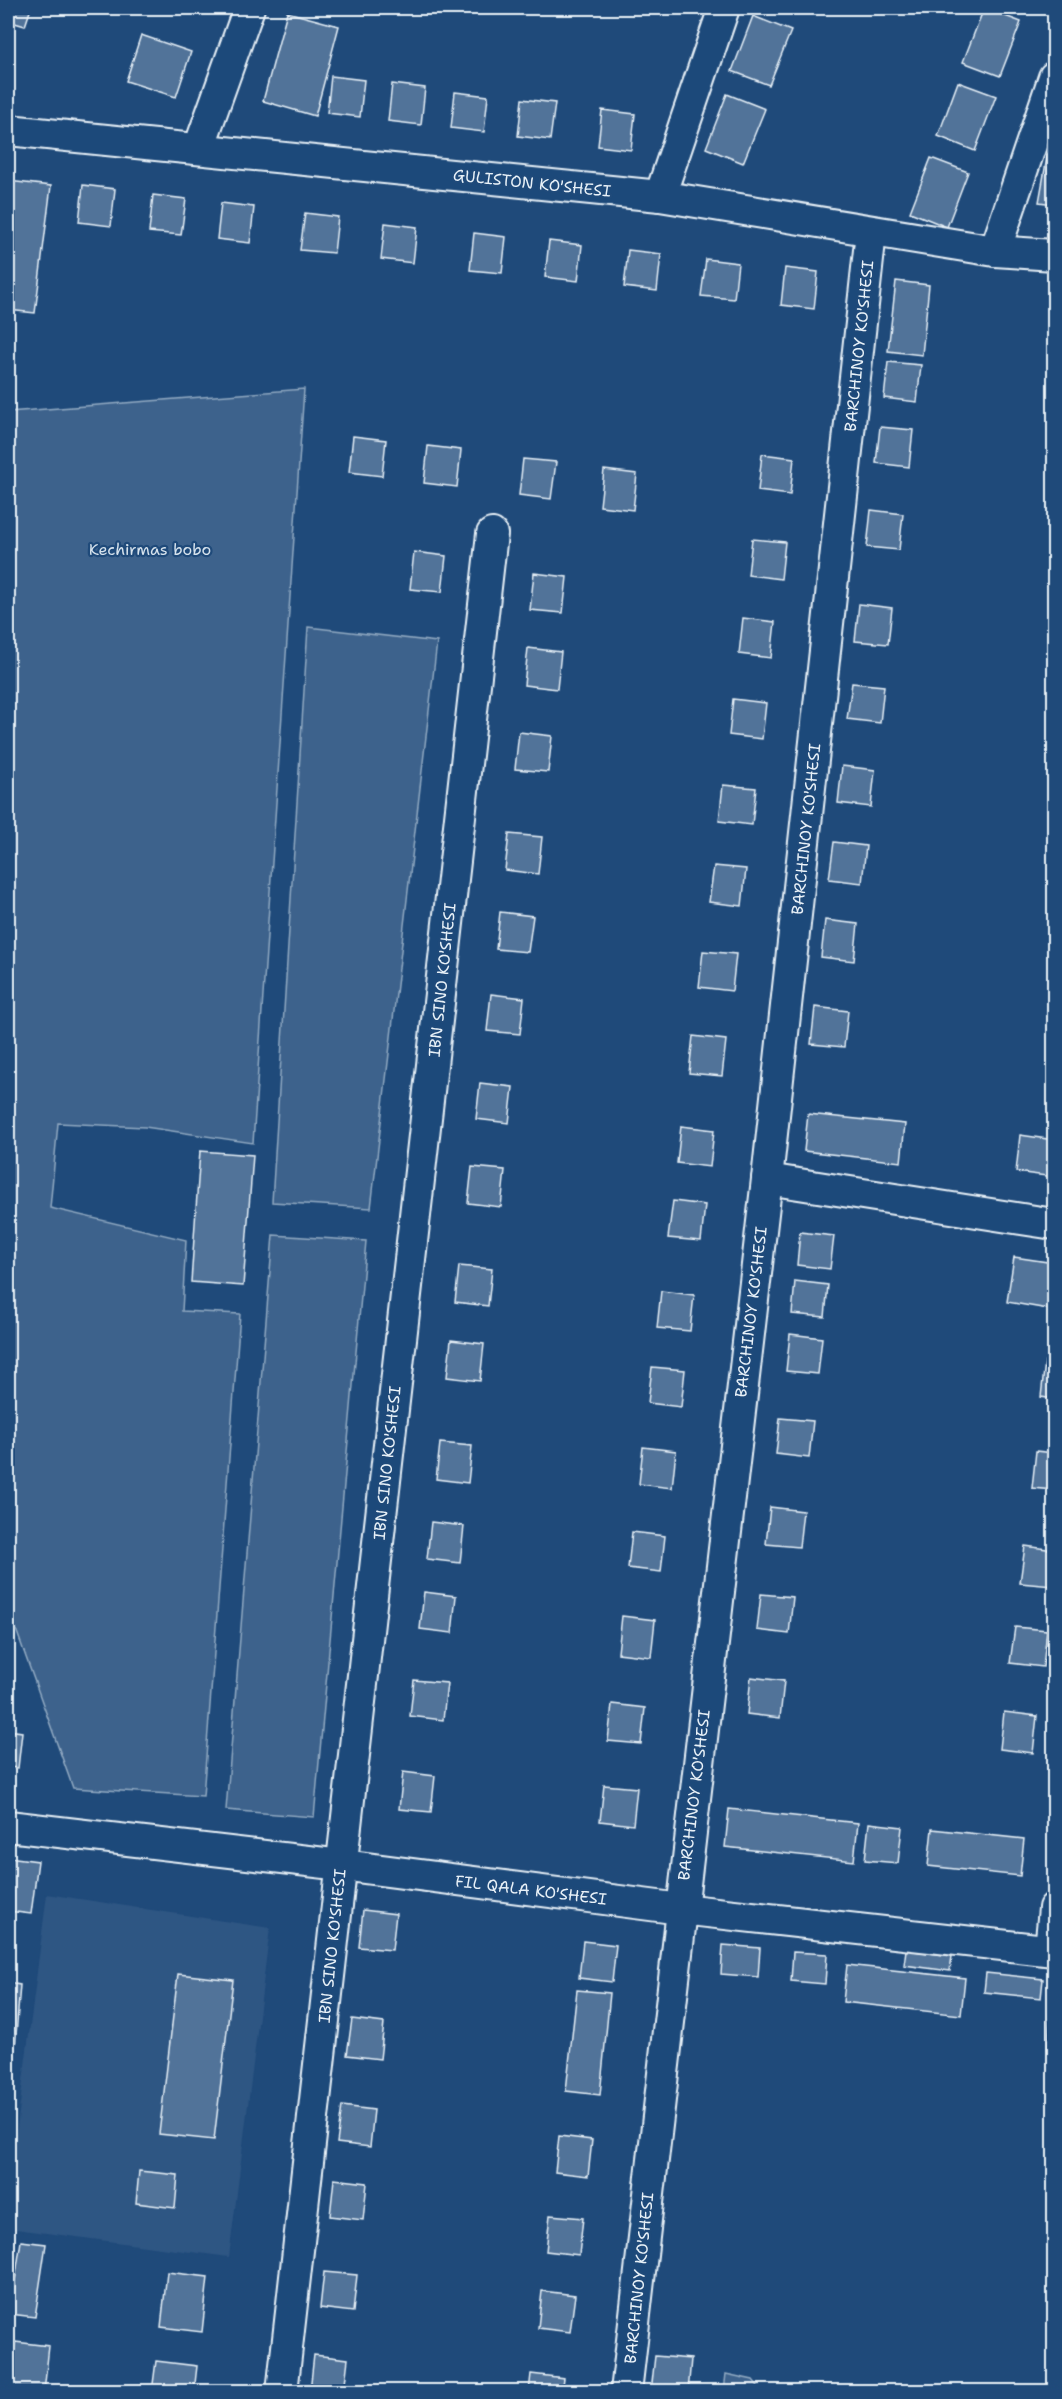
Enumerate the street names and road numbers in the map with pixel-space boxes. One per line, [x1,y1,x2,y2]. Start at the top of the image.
street label: GULISTON KO'SHESI [452,164,612,202]
street label: BARCHINOY KO'SHESI [840,259,878,433]
street label: BARCHINOY KO'SHESI [787,742,825,916]
street label: IBN SINO KO'SHESI [423,902,461,1058]
street label: BARCHINOY KO'SHESI [730,1225,772,1399]
street label: IBN SINO KO'SHESI [368,1385,406,1541]
street label: BARCHINOY KO'SHESI [673,1708,715,1882]
street label: IBN SINO KO'SHESI [313,1868,351,2024]
street label: FIL QALA KO'SHESI [454,1870,608,1910]
street label: BARCHINOY KO'SHESI [620,2191,658,2365]

